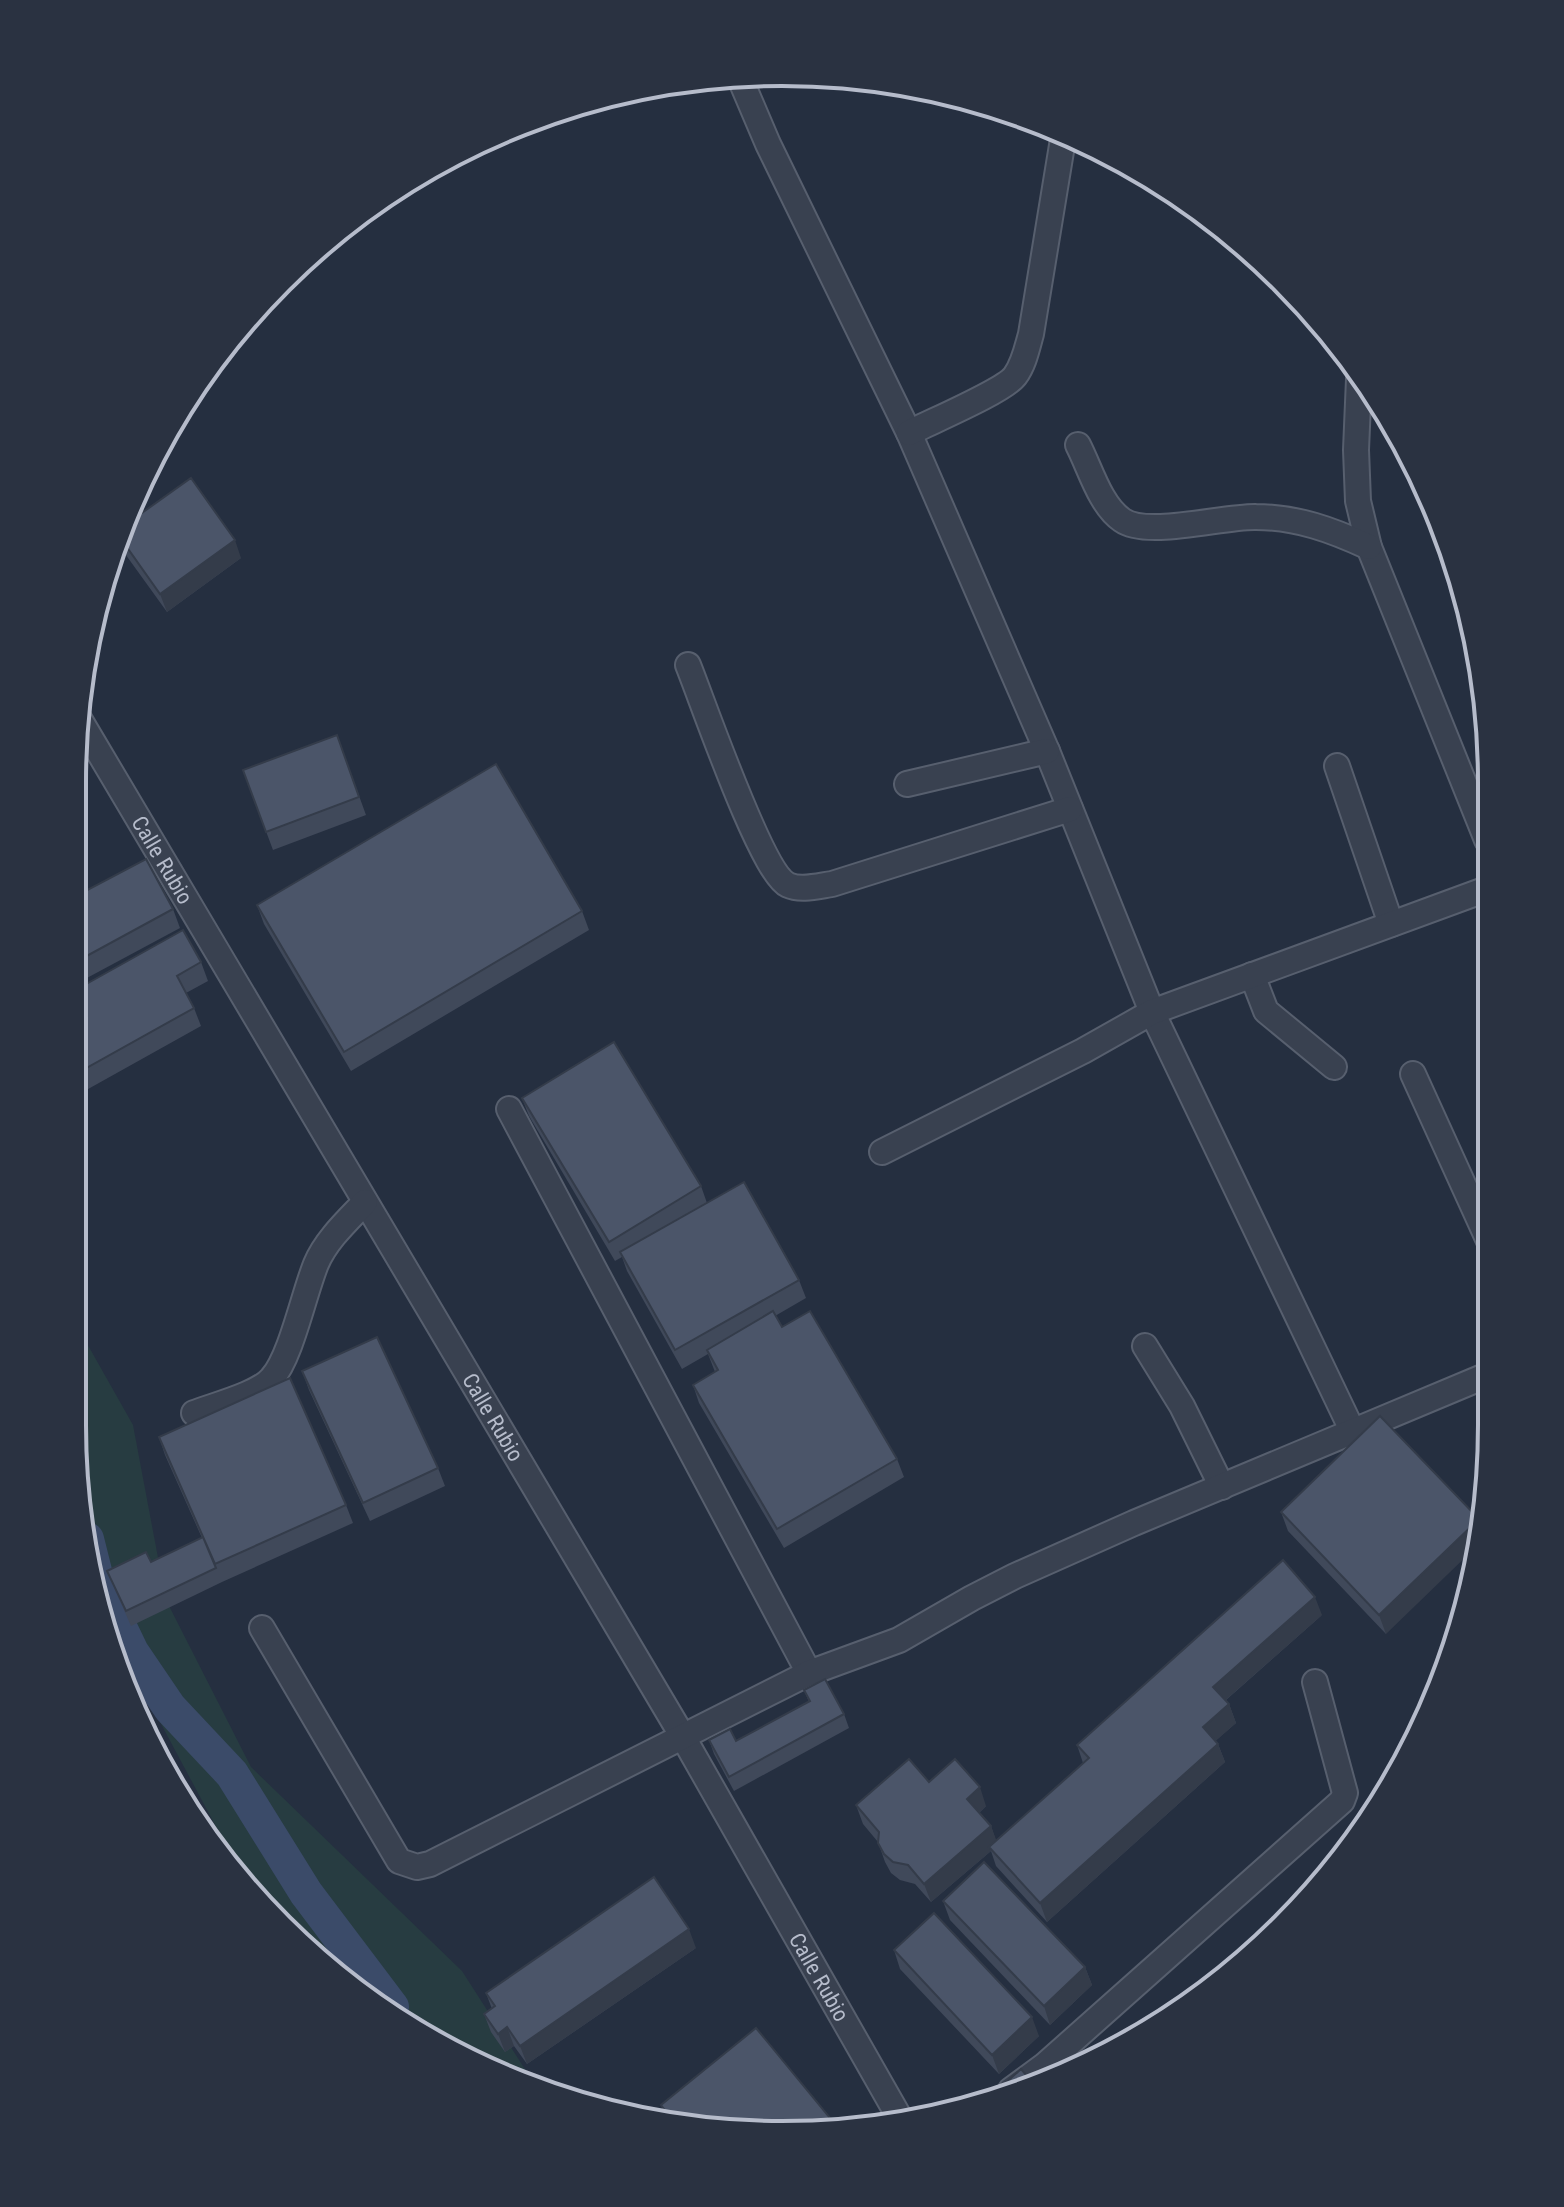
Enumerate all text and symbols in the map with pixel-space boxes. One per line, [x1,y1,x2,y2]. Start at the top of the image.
street label: Calle Rubio [127,812,198,908]
street label: Calle Rubio [457,1369,529,1466]
street label: Calle Rubio [784,1929,854,2026]

